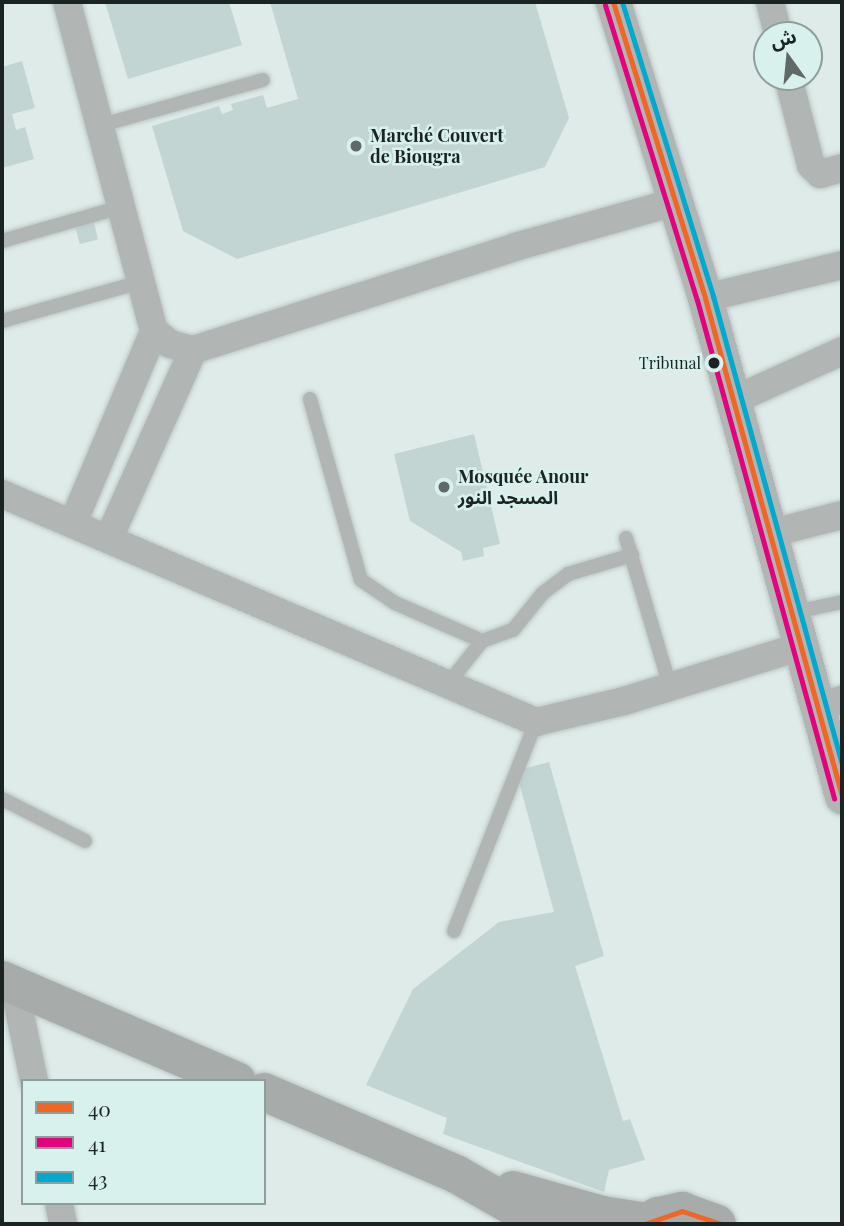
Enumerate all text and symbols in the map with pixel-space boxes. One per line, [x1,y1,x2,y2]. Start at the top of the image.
north arrow [753,21,823,91]
text: ش [767,22,799,54]
place label: Marché Couvert de Biougra [370,125,503,168]
marker: Marché Couvert de Biougra [348,138,364,154]
place label: Tribunal [639,353,701,373]
marker: Tribunal [707,356,721,370]
place label: Mosquée Anour المسجد النور [458,466,589,508]
marker: Mosquée Anour المسجد النور [436,479,452,495]
legend [21,1079,266,1205]
text: 40 [88,1094,111,1122]
text: 41 [88,1129,106,1157]
text: 43 [88,1164,107,1192]

